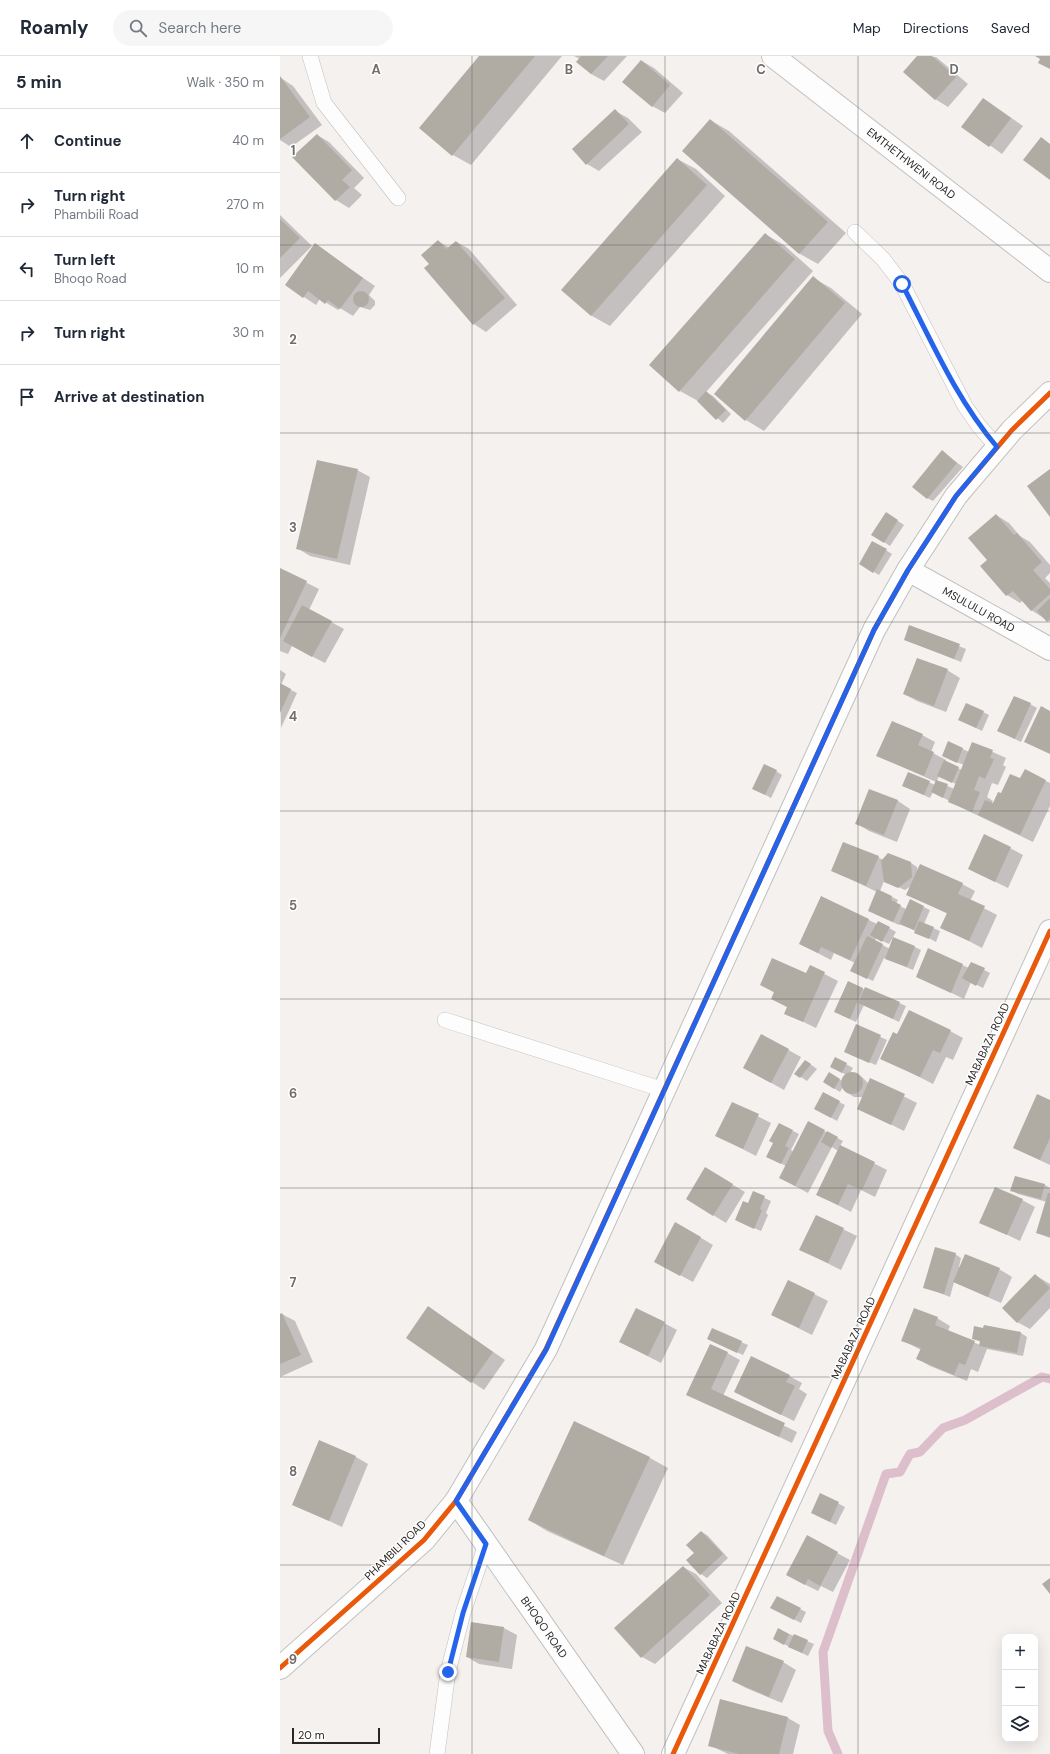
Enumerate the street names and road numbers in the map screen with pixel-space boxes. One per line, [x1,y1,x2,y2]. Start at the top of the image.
street label: EMTHETHWENI ROAD [864,125,959,202]
street label: MSULULU ROAD [940,584,1018,635]
street label: MABABAZA ROAD [962,1000,1012,1088]
street label: MABABAZA ROAD [828,1294,878,1382]
street label: PHAMBILI ROAD [361,1517,429,1583]
street label: MABABAZA ROAD [693,1589,743,1677]
street label: BHOQO ROAD [518,1594,571,1661]

